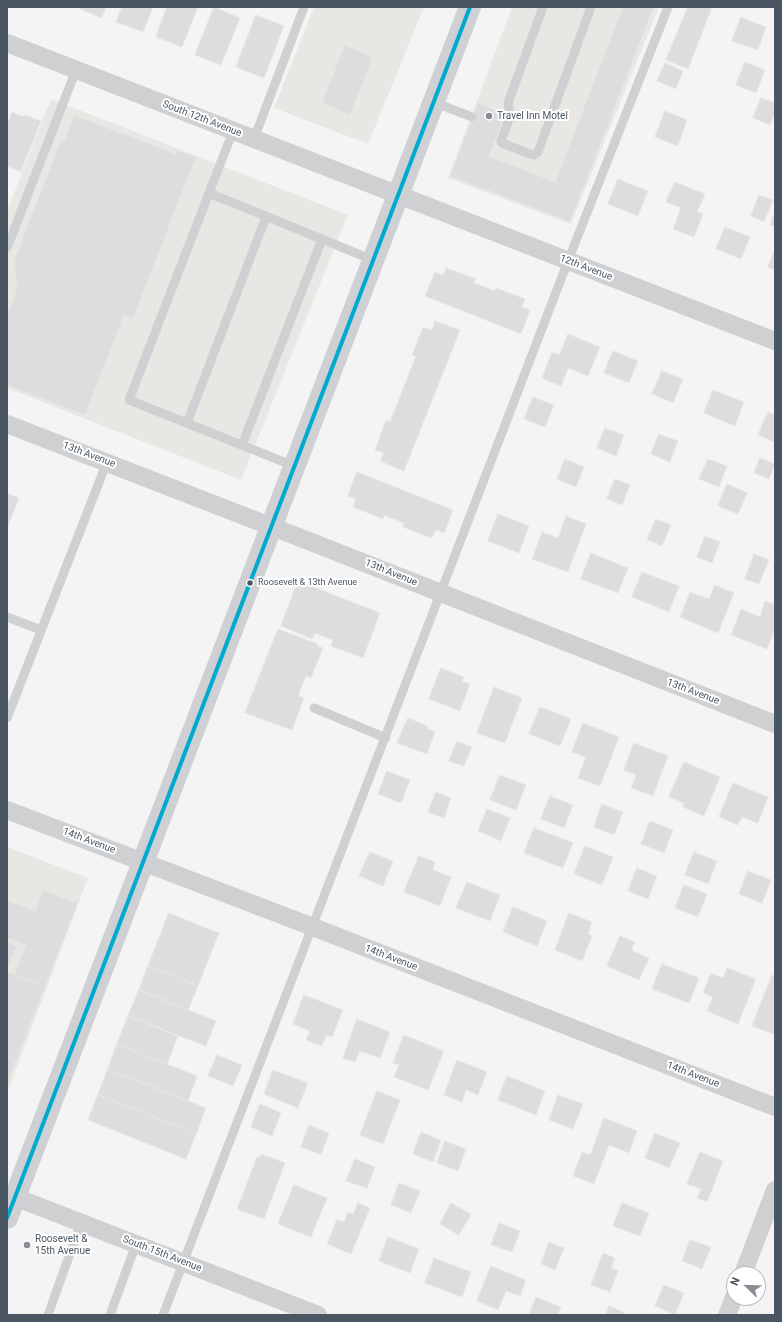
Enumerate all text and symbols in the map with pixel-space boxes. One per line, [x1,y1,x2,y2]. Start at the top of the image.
street label: South 12th Avenue [161,98,243,140]
place label: Travel Inn Motel [497,110,568,122]
marker: Travel Inn Motel [484,111,494,121]
street label: 12th Avenue [558,253,614,283]
street label: 13th Avenue [61,440,117,470]
street label: 13th Avenue [363,557,419,589]
marker: Roosevelt & 13th Avenue [245,578,255,588]
place label: Roosevelt & 13th Avenue [258,578,357,588]
street label: 13th Avenue [665,677,721,707]
street label: 14th Avenue [61,826,117,856]
street label: 14th Avenue [363,943,419,973]
street label: 14th Avenue [665,1060,721,1090]
place label: Roosevelt & 15th Avenue [35,1233,90,1256]
street label: South 15th Avenue [121,1233,203,1275]
marker: Roosevelt & 15th Avenue [22,1240,32,1250]
north arrow [726,1266,766,1306]
text: N [728,1275,743,1288]

